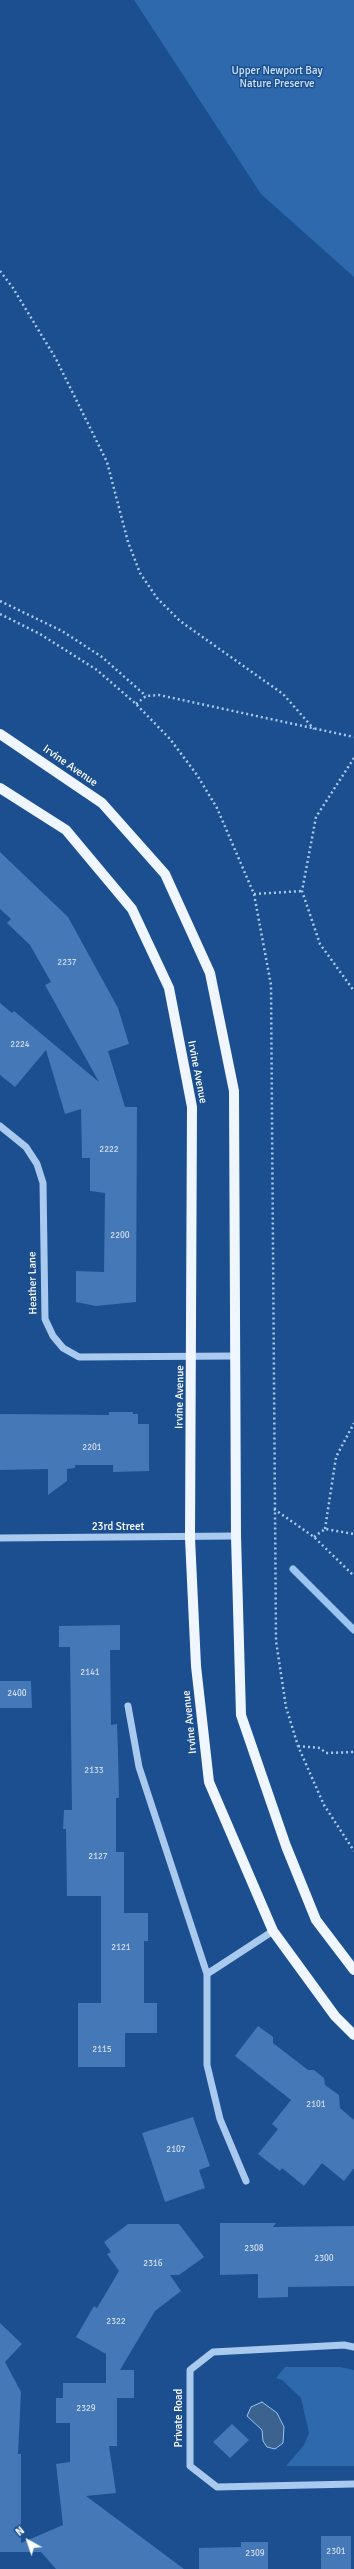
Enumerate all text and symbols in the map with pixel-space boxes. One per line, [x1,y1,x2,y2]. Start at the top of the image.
park label: Upper Newport Bay Nature Preserve [231,64,323,90]
street label: Irvine Avenue [40,742,100,790]
house number: 2237 [57,958,77,968]
street label: Irvine Avenue [184,1039,210,1105]
house number: 2224 [10,1040,30,1050]
house number: 2222 [99,1145,119,1155]
house number: 2200 [110,1231,130,1241]
street label: Heather Lane [26,1251,40,1315]
street label: Irvine Avenue [173,1365,187,1429]
house number: 2201 [82,1443,102,1453]
street label: 23rd Street [92,1520,144,1534]
house number: 2141 [80,1668,100,1678]
house number: 2400 [7,1689,27,1699]
street label: Irvine Avenue [180,1690,200,1754]
house number: 2133 [84,1766,104,1776]
house number: 2127 [88,1852,108,1862]
house number: 2121 [111,1943,131,1953]
house number: 2115 [92,2045,112,2055]
house number: 2101 [306,2100,326,2110]
house number: 2107 [166,2145,186,2155]
house number: 2308 [244,2244,264,2254]
house number: 2300 [314,2254,334,2264]
house number: 2316 [143,2259,163,2269]
house number: 2322 [106,2317,126,2327]
street label: Private Road [172,2389,186,2447]
house number: 2329 [76,2404,96,2414]
north arrow [8,2521,48,2561]
text: N [13,2524,27,2539]
house number: 2301 [326,2547,346,2557]
house number: 2309 [245,2549,265,2559]

